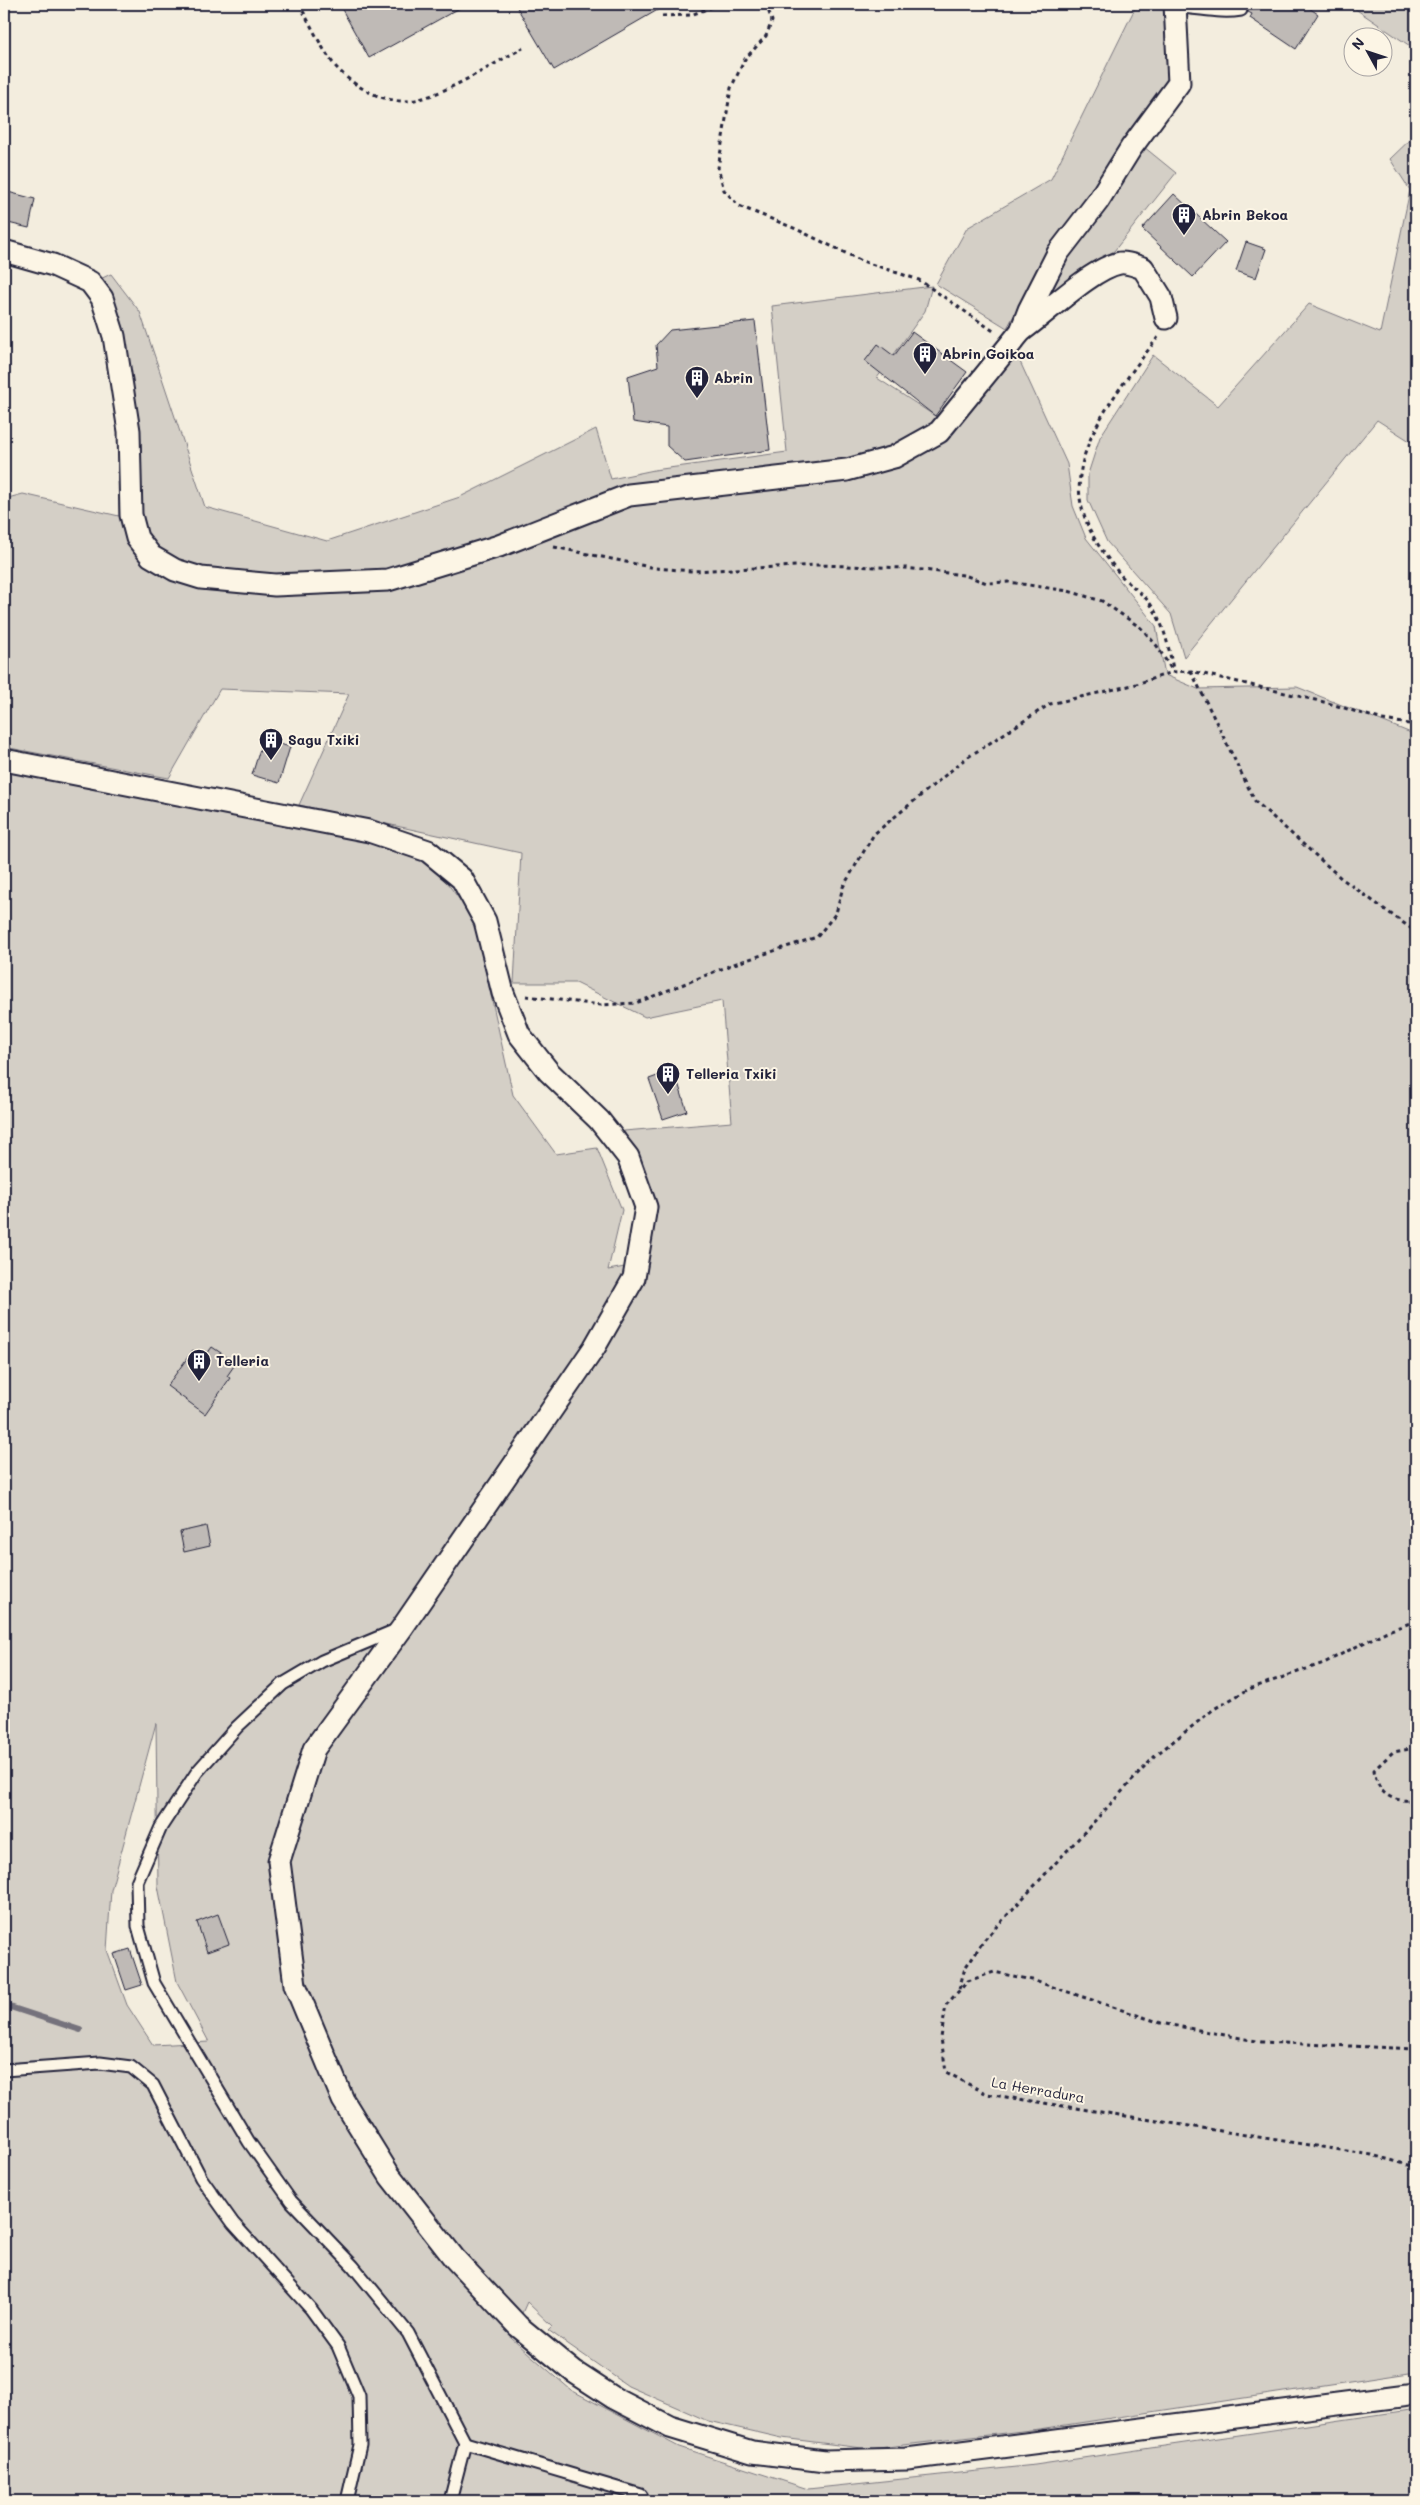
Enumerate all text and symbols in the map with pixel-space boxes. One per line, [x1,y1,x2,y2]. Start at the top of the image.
north arrow [1342,28,1392,78]
text: N [1347,33,1368,54]
building icon: Abrin Bekoa [1171,202,1197,236]
place label: Abrin Bekoa [1202,205,1289,224]
building icon: Abrin Goikoa [912,341,938,375]
place label: Abrin Goikoa [942,344,1035,363]
building icon: Abrin [684,365,710,399]
place label: Abrin [714,368,753,387]
building icon: Sagu Txiki [258,727,284,761]
place label: Sagu Txiki [288,730,359,749]
building icon: Telleria Txiki [655,1061,681,1095]
place label: Telleria Txiki [686,1064,777,1083]
building icon: Telleria [186,1348,212,1382]
place label: Telleria [216,1351,270,1370]
street label: La Herradura [990,2072,1086,2107]

